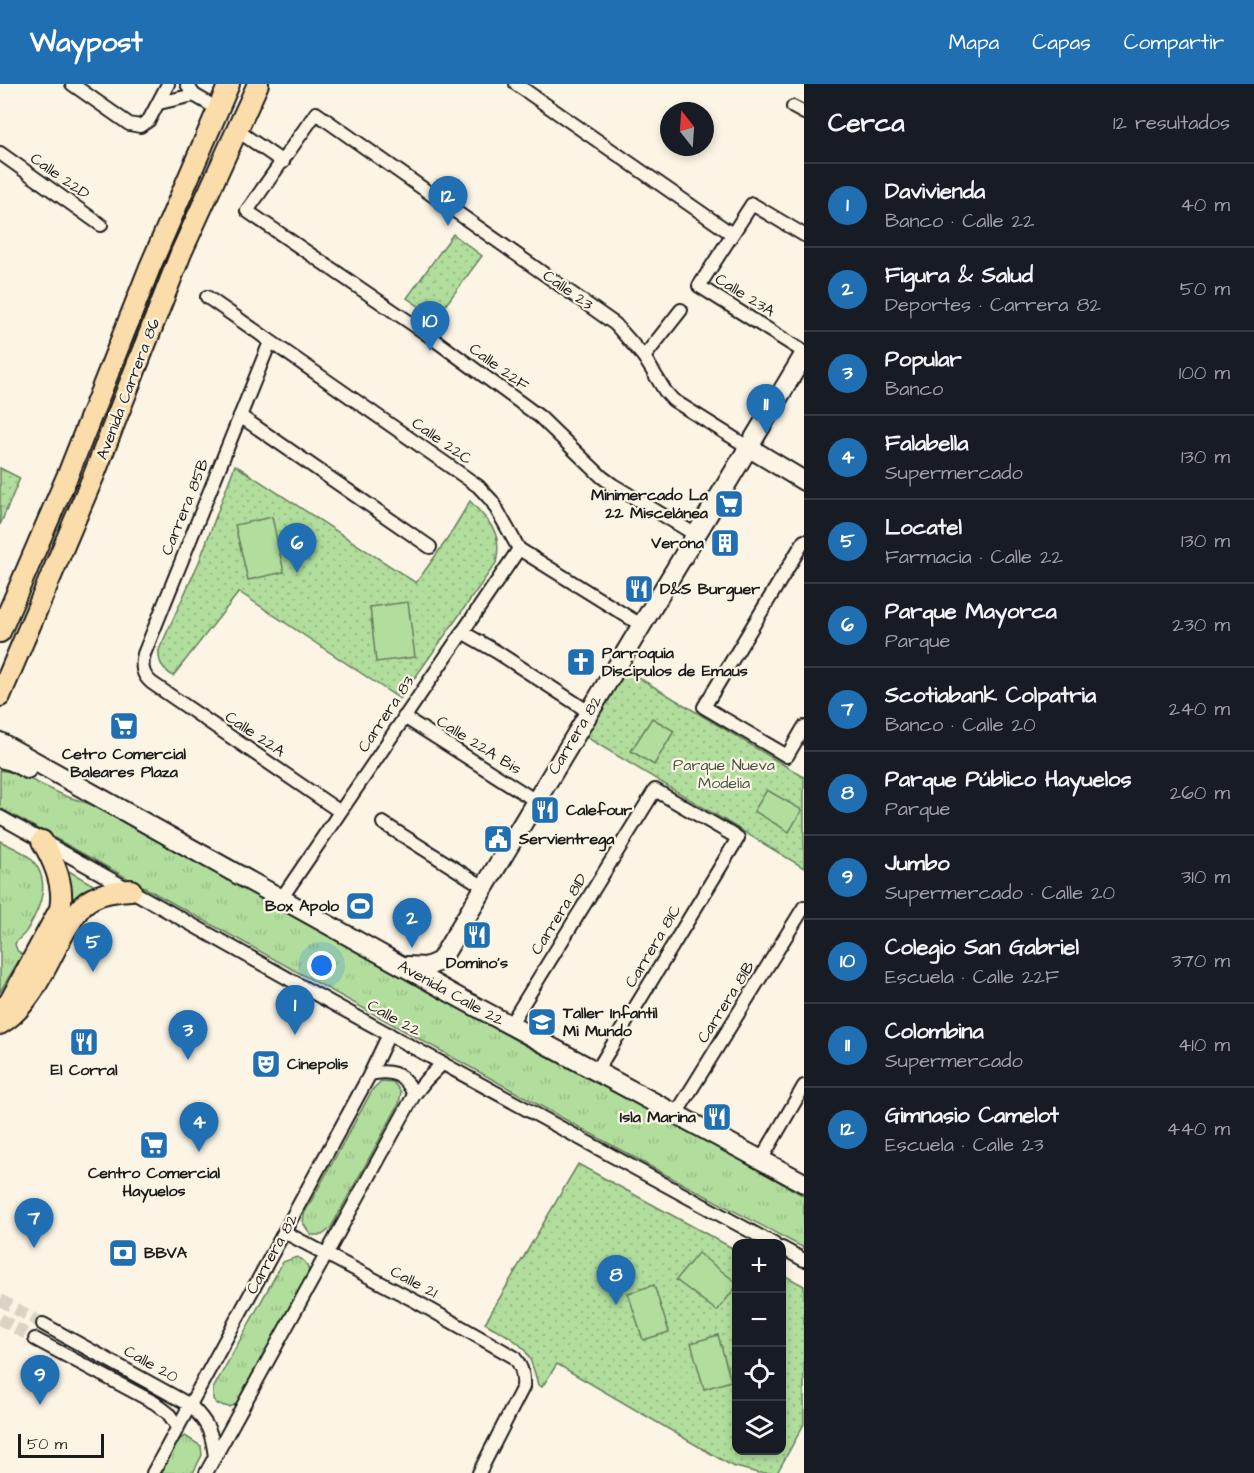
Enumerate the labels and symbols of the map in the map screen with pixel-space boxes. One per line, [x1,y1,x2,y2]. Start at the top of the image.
north arrow [660,102,714,156]
street label: Calle 22D [26,147,94,205]
pin: 12 [428,176,468,226]
street label: Calle 23 [538,265,598,315]
street label: Calle 23A [711,268,779,322]
pin: 10 [410,302,450,351]
street label: Avenida Carrera 86 [91,315,165,463]
street label: Calle 22F [465,338,533,396]
pin: 11 [746,384,786,434]
street label: Calle 22C [407,412,477,470]
street label: Carrera 85B [156,455,215,559]
place label: Minimercado La 22 Miscelánea [591,484,709,524]
supermarket icon: Minimercado La 22 Miscelánea [713,488,745,520]
pin: 6 [278,524,316,573]
building icon: Verona [709,527,741,559]
place label: Verona [650,532,705,554]
restaurant icon: D&S Burguer [623,573,655,605]
place label: D&S Burguer [660,578,760,602]
place label: Parroquia Discipulos de Emaus [602,642,748,682]
church icon: Parroquia Discipulos de Emaus [565,646,597,678]
street label: Carrera 83 [352,672,420,756]
street label: Carrera 82 [543,691,607,779]
street label: Calle 22A [221,706,289,762]
supermarket icon: Cetro Comercial Baleares Plaza [108,710,140,742]
street label: Calle 22A Bis [432,710,526,780]
place label: Cetro Comercial Baleares Plaza [62,743,187,783]
park label: Parque Nueva Modelia [673,754,775,794]
restaurant icon: Calefour [529,794,561,826]
place label: Calefour [566,799,632,821]
public building icon: Servientrega [482,823,514,855]
place label: Servientrega [518,828,615,852]
street label: Carrera 81D [525,869,593,959]
sports icon: Box Apolo [344,890,376,922]
place label: Box Apolo [265,895,340,917]
pin: 2 [392,898,432,948]
street label: Carrera 81C [620,901,686,991]
restaurant icon: Domino's [461,919,493,951]
pin: 5 [74,922,112,972]
your location [307,951,336,980]
place label: Domino's [446,952,508,974]
street label: Avenida Calle 22 [395,956,507,1030]
street label: Carrera 81B [692,956,760,1047]
pin: 1 [276,986,314,1035]
street label: Calle 22 [364,996,424,1040]
place label: Taller Infantil Mi Mundo [562,1002,658,1042]
school or university icon: Taller Infantil Mi Mundo [526,1006,558,1038]
pin: 3 [168,1010,207,1060]
restaurant icon: El Corral [68,1026,100,1058]
theatre icon: Cinepolis [250,1048,282,1080]
place label: Cinepolis [287,1053,348,1075]
place label: El Corral [50,1059,118,1081]
restaurant icon: Isla Marina [701,1101,733,1133]
pin: 4 [180,1102,218,1152]
place label: Isla Marina [620,1106,697,1128]
supermarket icon: Centro Comercial Hayuelos [138,1129,170,1161]
place label: Centro Comercial Hayuelos [88,1162,221,1203]
pin: 7 [15,1198,54,1248]
street label: Carrera 82 [241,1210,303,1298]
bank icon: BBVA [107,1237,139,1269]
place label: BBVA [144,1242,188,1264]
pin: 8 [596,1256,636,1305]
street label: Calle 21 [386,1260,442,1304]
street label: Calle 20 [120,1340,182,1388]
pin: 9 [20,1356,60,1405]
scale bar [18,1431,104,1458]

